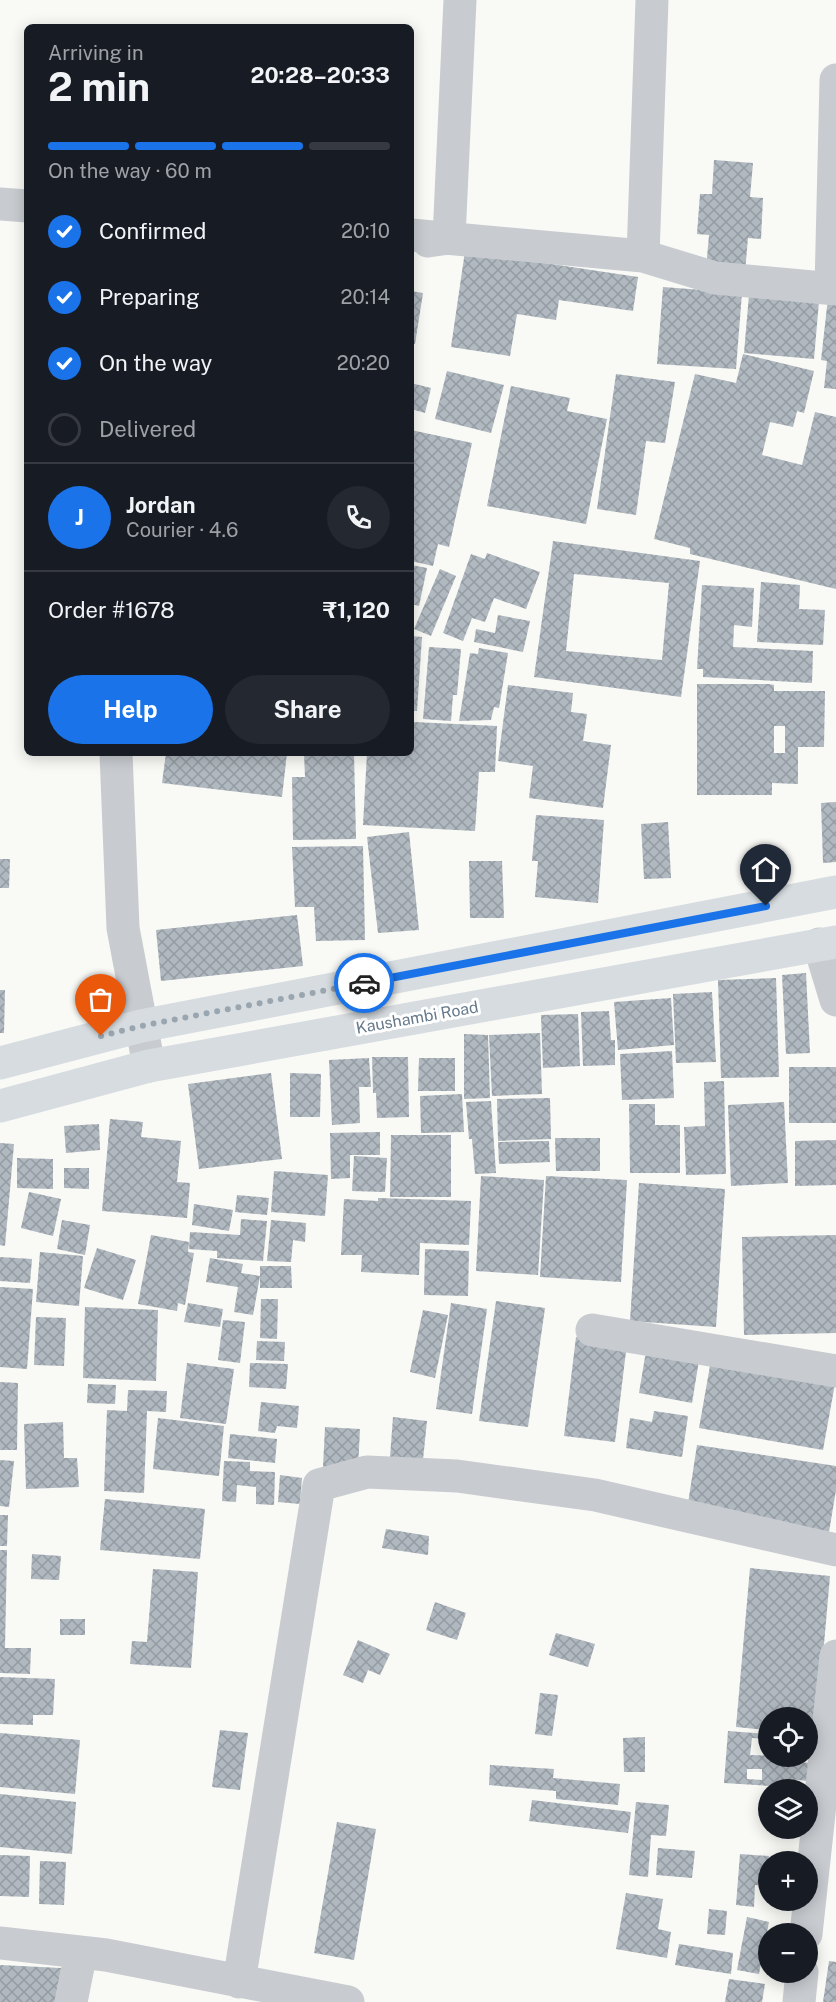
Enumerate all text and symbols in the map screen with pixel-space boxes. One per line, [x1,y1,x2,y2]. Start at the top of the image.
text: Arriving in [48,41,143,65]
text: 20:28–20:33 [250,62,390,88]
text: 2 min [48,64,150,110]
text: On the way · 60 m [48,159,212,183]
icon: check [48,215,81,248]
text: Confirmed [99,218,206,244]
text: 20:10 [341,219,390,243]
icon: check [48,281,81,314]
text: Preparing [99,284,200,310]
text: 20:14 [341,285,390,309]
icon: check [48,347,81,380]
text: On the way [99,350,212,376]
text: 20:20 [337,351,390,375]
text: Delivered [99,416,196,442]
button: phone [327,486,390,549]
text: Jordan [126,492,195,518]
text: J [75,504,84,530]
text: Courier · 4.6 [126,518,238,542]
text: Order #1678 [48,597,175,623]
text: ₹1,120 [323,597,390,623]
button: Help [48,675,213,744]
button: Share [225,675,390,744]
pin [740,844,791,906]
icon: home [749,853,782,886]
courier [334,953,394,1013]
icon: car [348,967,381,1000]
pin [75,974,126,1036]
icon: bag [84,983,117,1016]
street label: Kaushambi Road [354,997,480,1038]
map controls [758,1707,818,1983]
button: locate [758,1707,818,1767]
button: layers [758,1779,818,1839]
button: + [758,1851,818,1911]
button: − [758,1923,818,1983]

